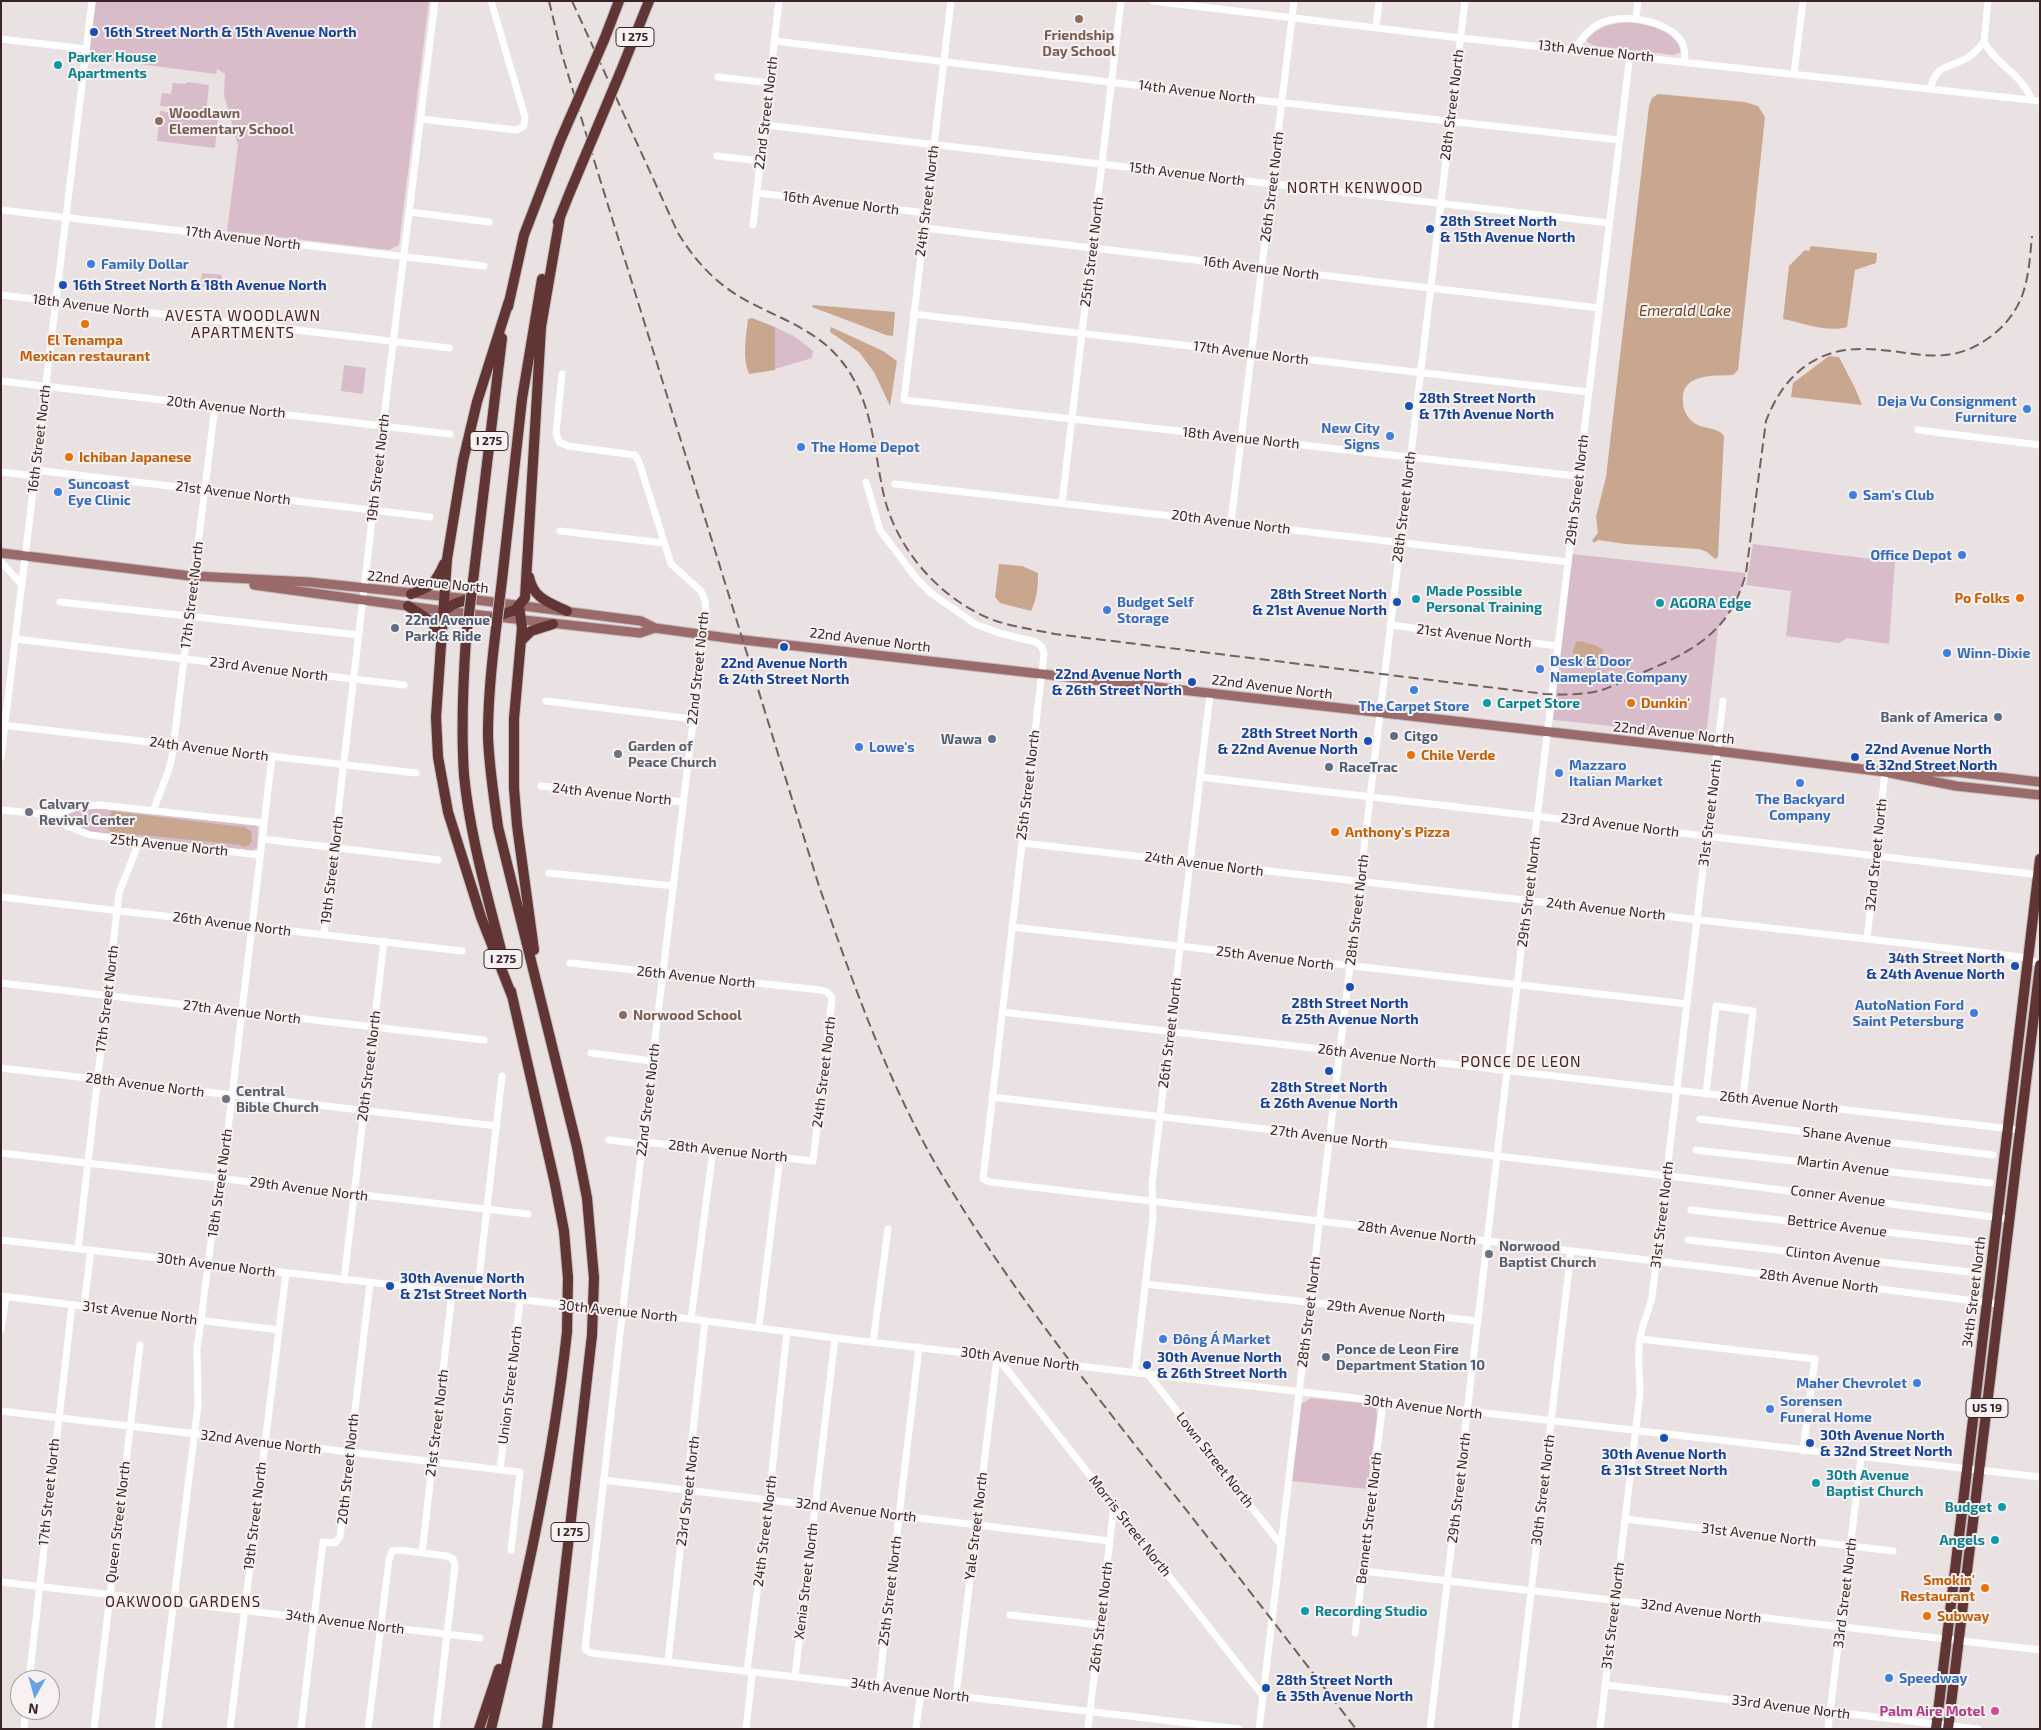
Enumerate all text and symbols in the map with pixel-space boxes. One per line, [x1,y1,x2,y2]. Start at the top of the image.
marker: Friendship Day School [1073,13,1085,25]
place label: 16th Street North & 15th Avenue North [104,24,357,40]
marker: 16th Street North & 15th Avenue North [88,26,100,38]
place label: Friendship Day School [1042,27,1116,59]
road number: I 275 [616,28,654,46]
street label: 13th Avenue North [1537,37,1655,65]
street label: 28th Street North [1437,48,1467,162]
place label: Parker House Apartments [68,49,157,82]
street label: 22nd Street North [751,55,781,171]
marker: Parker House Apartments [52,59,64,71]
street label: 14th Avenue North [1138,76,1256,108]
place label: Woodlawn Elementary School [169,105,294,138]
marker: Woodlawn Elementary School [153,115,165,127]
street label: 26th Street North [1257,131,1287,243]
street label: 24th Street North [912,144,942,258]
street label: 15th Avenue North [1128,159,1246,189]
district label: NORTH KENWOOD [1285,179,1425,197]
street label: 16th Avenue North [782,188,900,218]
street label: 25th Street North [1077,196,1107,308]
place label: 28th Street North & 15th Avenue North [1440,213,1575,246]
street label: 17th Avenue North [184,223,302,253]
marker: 28th Street North & 15th Avenue North [1424,223,1436,235]
street label: 16th Avenue North [1202,253,1320,283]
place label: Family Dollar [101,256,189,272]
marker: Family Dollar [85,258,97,270]
place label: 16th Street North & 18th Avenue North [73,277,327,293]
marker: 16th Street North & 18th Avenue North [57,279,69,291]
street label: 18th Avenue North [32,290,150,322]
water label: Emerald Lake [1639,302,1731,320]
district label: AVESTA WOODLAWN APARTMENTS [163,307,323,342]
marker: El Tenampa Mexican restaurant [79,318,91,330]
place label: El Tenampa Mexican restaurant [20,332,150,364]
street label: 17th Avenue North [1192,338,1310,368]
street label: 16th Street North [24,384,54,494]
place label: 28th Street North & 17th Avenue North [1419,390,1554,422]
street label: 20th Avenue North [166,392,286,422]
place label: Deja Vu Consignment Furniture [1878,393,2017,426]
marker: 28th Street North & 17th Avenue North [1403,400,1415,412]
marker: Deja Vu Consignment Furniture [2021,403,2033,415]
street label: 19th Street North [363,413,393,523]
place label: New City Signs [1321,420,1380,452]
street label: 18th Avenue North [1182,423,1300,453]
marker: New City Signs [1384,430,1396,442]
road number: I 275 [470,432,508,451]
street label: 29th Street North [1562,434,1592,546]
place label: The Home Depot [811,439,920,455]
marker: The Home Depot [795,441,807,453]
place label: Ichiban Japanese [79,449,191,465]
street label: 28th Street North [1389,450,1419,564]
marker: Ichiban Japanese [63,451,75,463]
place label: Suncoast Eye Clinic [68,476,131,508]
street label: 21st Avenue North [174,478,292,508]
marker: Suncoast Eye Clinic [52,486,64,498]
place label: Sam's Club [1863,487,1934,503]
marker: Sam's Club [1847,489,1859,501]
street label: 20th Avenue North [1171,506,1291,538]
street label: 17th Street North [177,540,207,650]
place label: Office Depot [1870,547,1952,563]
marker: Office Depot [1956,549,1968,561]
street label: 22nd Avenue North [366,567,490,597]
place label: Made Possible Personal Training [1426,583,1542,616]
place label: 28th Street North & 21st Avenue North [1252,586,1387,618]
place label: Po Folks [1954,590,2010,606]
marker: Po Folks [2014,592,2026,604]
marker: Made Possible Personal Training [1410,593,1422,605]
place label: Budget Self Storage [1117,594,1194,626]
place label: AGORA Edge [1670,595,1751,611]
marker: 28th Street North & 21st Avenue North [1391,596,1403,608]
marker: AGORA Edge [1654,597,1666,609]
marker: Budget Self Storage [1101,604,1113,616]
street label: 22nd Street North [684,610,712,726]
place label: 22nd Avenue Park & Ride [405,612,490,644]
street label: 21st Avenue North [1415,621,1533,651]
marker: 22nd Avenue Park & Ride [389,622,401,634]
street label: 22nd Avenue North [808,624,932,656]
marker: 22nd Avenue North & 24th Street North [778,641,790,653]
place label: Winn-Dixie [1957,645,2030,661]
marker: Winn-Dixie [1941,647,1953,659]
street label: 23rd Avenue North [209,653,329,685]
place label: Desk & Door Nameplate Company [1550,653,1687,686]
place label: 22nd Avenue North & 24th Street North [719,655,849,688]
marker: Desk & Door Nameplate Company [1534,663,1546,675]
place label: 22nd Avenue North & 26th Street North [1052,666,1182,699]
street label: 22nd Avenue North [1210,671,1334,703]
marker: 22nd Avenue North & 26th Street North [1186,676,1198,688]
marker: The Carpet Store [1408,684,1420,696]
place label: Carpet Store [1497,695,1580,711]
place label: Dunkin' [1641,695,1690,711]
marker: Carpet Store [1481,697,1493,709]
marker: Dunkin' [1625,697,1637,709]
place label: The Carpet Store [1359,698,1469,714]
place label: Bank of America [1881,709,1988,725]
marker: Bank of America [1992,711,2004,723]
street label: 22nd Avenue North [1612,718,1736,748]
place label: 28th Street North & 22nd Avenue North [1218,725,1358,758]
place label: Citgo [1404,728,1438,744]
street label: 25th Street North [1013,729,1043,841]
marker: Citgo [1388,730,1400,742]
place label: Wawa [941,731,982,747]
street label: 24th Avenue North [148,733,270,765]
marker: Wawa [986,733,998,745]
marker: 28th Street North & 22nd Avenue North [1362,735,1374,747]
place label: Garden of Peace Church [628,738,717,770]
place label: Lowe's [869,739,915,755]
marker: Lowe's [853,741,865,753]
place label: 22nd Avenue North & 32nd Street North [1865,741,1997,774]
place label: Chile Verde [1421,747,1496,763]
marker: Garden of Peace Church [612,748,624,760]
marker: Chile Verde [1405,749,1417,761]
marker: 22nd Avenue North & 32nd Street North [1849,751,1861,763]
place label: Mazzaro Italian Market [1569,757,1663,790]
street label: 31st Street North [1695,758,1725,868]
place label: RaceTrac [1339,759,1398,775]
marker: RaceTrac [1323,761,1335,773]
marker: Mazzaro Italian Market [1553,767,1565,779]
marker: The Backyard Company [1794,777,1806,789]
street label: 24th Avenue North [551,779,673,809]
place label: The Backyard Company [1755,791,1845,824]
place label: Calvary Revival Center [39,796,135,829]
street label: 32nd Street North [1862,798,1890,912]
marker: Calvary Revival Center [23,806,35,818]
street label: 23rd Avenue North [1560,809,1680,841]
street label: 19th Street North [317,815,347,925]
place label: Anthony's Pizza [1345,824,1450,840]
marker: Anthony's Pizza [1329,826,1341,838]
street label: 25th Avenue North [109,830,229,860]
street label: 29th Street North [1514,836,1544,948]
street label: 24th Avenue North [1143,848,1265,880]
street label: 28th Street North [1342,853,1372,967]
street label: 24th Avenue North [1545,894,1667,924]
street label: 26th Avenue North [172,908,292,940]
street label: 25th Avenue North [1215,942,1335,974]
street label: 17th Street North [92,944,122,1054]
road number: I 275 [484,950,522,969]
place label: 34th Street North & 24th Avenue North [1866,950,2005,982]
marker: 34th Street North & 24th Avenue North [2009,960,2021,972]
street label: 26th Avenue North [636,962,756,992]
street label: 26th Street North [1155,977,1185,1089]
marker: 28th Street North & 25th Avenue North [1344,981,1356,993]
place label: 28th Street North & 25th Avenue North [1281,995,1419,1028]
street label: 27th Avenue North [182,996,302,1028]
place label: AutoNation Ford Saint Petersburg [1853,997,1964,1030]
place label: Norwood School [633,1007,742,1023]
marker: AutoNation Ford Saint Petersburg [1968,1007,1980,1019]
street label: 20th Street North [354,1009,384,1123]
marker: Norwood School [617,1009,629,1021]
street label: 24th Street North [809,1015,839,1129]
street label: 26th Avenue North [1317,1040,1437,1072]
street label: 22nd Street North [633,1042,663,1158]
district label: PONCE DE LEON [1459,1053,1583,1071]
marker: 28th Street North & 26th Avenue North [1323,1065,1335,1077]
street label: 28th Avenue North [84,1069,206,1101]
place label: 28th Street North & 26th Avenue North [1260,1079,1398,1112]
place label: Central Bible Church [236,1083,319,1116]
street label: 26th Avenue North [1719,1087,1839,1117]
marker: Central Bible Church [220,1093,232,1105]
street label: 27th Avenue North [1269,1121,1389,1153]
street label: Shane Avenue [1802,1123,1892,1151]
street label: 18th Street North [204,1128,236,1238]
street label: 28th Avenue North [668,1136,788,1166]
street label: Martin Avenue [1796,1152,1890,1180]
street label: 31st Street North [1647,1160,1677,1270]
street label: 29th Avenue North [249,1173,369,1205]
street label: Conner Avenue [1790,1182,1886,1210]
street label: Bettrice Avenue [1786,1212,1888,1240]
street label: 28th Avenue North [1356,1217,1478,1249]
street label: 34th Street North [1959,1235,1989,1349]
place label: Norwood Baptist Church [1499,1238,1596,1270]
street label: Clinton Avenue [1785,1243,1881,1271]
marker: Norwood Baptist Church [1483,1248,1495,1260]
street label: 30th Avenue North [156,1249,276,1281]
street label: 28th Street North [1294,1255,1324,1369]
street label: 28th Avenue North [1758,1265,1880,1297]
place label: 30th Avenue North & 21st Street North [400,1270,527,1302]
marker: 30th Avenue North & 21st Street North [384,1280,396,1292]
street label: 30th Avenue North [558,1296,678,1326]
street label: 29th Avenue North [1326,1296,1446,1326]
street label: 31st Avenue North [81,1298,199,1328]
street label: Union Street North [494,1325,526,1445]
place label: Đông Á Market [1173,1331,1271,1347]
marker: Đông Á Market [1157,1333,1169,1345]
place label: Ponce de Leon Fire Department Station 10 [1336,1341,1485,1374]
street label: 30th Avenue North [960,1343,1080,1375]
place label: 30th Avenue North & 26th Street North [1157,1349,1287,1381]
marker: Ponce de Leon Fire Department Station 10 [1320,1351,1332,1363]
marker: 30th Avenue North & 26th Street North [1141,1359,1153,1371]
street label: 21st Street North [422,1368,452,1478]
place label: Maher Chevrolet [1796,1375,1907,1391]
marker: Maher Chevrolet [1911,1377,1923,1389]
street label: 30th Avenue North [1363,1391,1483,1423]
place label: Sorensen Funeral Home [1780,1393,1872,1425]
road number: US 19 [1966,1399,2008,1418]
marker: Sorensen Funeral Home [1764,1403,1776,1415]
street label: Lown Street North [1172,1409,1258,1511]
street label: 20th Street North [334,1413,362,1525]
street label: 32nd Avenue North [199,1426,323,1458]
place label: 30th Avenue North & 32nd Street North [1820,1427,1952,1460]
street label: 29th Street North [1444,1432,1474,1544]
marker: 30th Avenue North & 31st Street North [1658,1432,1670,1444]
street label: 30th Street North [1528,1434,1558,1546]
street label: 23rd Street North [673,1435,703,1547]
street label: 17th Street North [35,1437,63,1547]
marker: 30th Avenue North & 32nd Street North [1804,1437,1816,1449]
place label: 30th Avenue North & 31st Street North [1601,1446,1727,1478]
street label: Bennett Street North [1353,1451,1385,1585]
street label: Queen Street North [102,1460,134,1584]
street label: 19th Street North [240,1461,270,1571]
place label: 30th Avenue Baptist Church [1826,1467,1923,1500]
street label: Yale Street North [961,1471,991,1581]
street label: Morris Street North [1085,1472,1175,1580]
street label: 24th Street North [750,1474,780,1588]
marker: 30th Avenue Baptist Church [1810,1477,1822,1489]
street label: 32nd Avenue North [794,1494,918,1526]
place label: Budget [1945,1499,1992,1515]
marker: Budget [1996,1501,2008,1513]
street label: 31st Avenue North [1700,1520,1818,1550]
road number: I 275 [551,1522,589,1541]
street label: Xenia Street North [791,1522,821,1640]
place label: Angels [1939,1532,1985,1548]
marker: Angels [1989,1534,2001,1546]
street label: 25th Street North [875,1535,905,1647]
street label: 33rd Street North [1830,1537,1860,1649]
street label: 26th Street North [1086,1561,1116,1673]
street label: 31st Street North [1598,1561,1628,1671]
place label: Smokin' Restaurant [1901,1572,1975,1604]
marker: Smokin' Restaurant [1979,1582,1991,1594]
district label: OAKWOOD GARDENS [103,1593,263,1611]
street label: 32nd Avenue North [1639,1595,1763,1627]
place label: Recording Studio [1315,1603,1428,1619]
marker: Recording Studio [1299,1605,1311,1617]
street label: 34th Avenue North [284,1606,406,1638]
place label: Subway [1937,1608,1989,1624]
marker: Subway [1921,1610,1933,1622]
north arrow [10,1670,60,1720]
place label: Speedway [1899,1670,1967,1686]
place label: 28th Street North & 35th Avenue North [1276,1672,1413,1704]
marker: Speedway [1883,1672,1895,1684]
street label: 34th Avenue North [849,1674,971,1706]
marker: 28th Street North & 35th Avenue North [1260,1682,1272,1694]
street label: 33rd Avenue North [1731,1691,1851,1723]
text: N [27,1700,39,1718]
place label: Palm Aire Motel [1879,1703,1985,1719]
marker: Palm Aire Motel [1989,1705,2001,1717]

